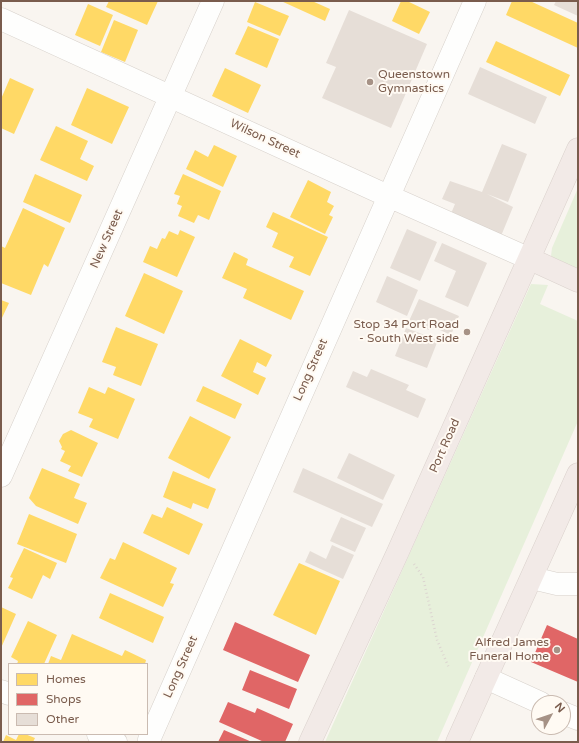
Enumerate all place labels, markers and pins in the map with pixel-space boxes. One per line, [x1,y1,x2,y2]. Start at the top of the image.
place label: Queenstown Gymnastics [378,68,450,96]
marker: Queenstown Gymnastics [365,77,375,87]
place label: Stop 34 Port Road - South West side [354,318,459,346]
marker: Stop 34 Port Road - South West side [462,327,472,337]
place label: Alfred James Funeral Home [469,636,549,664]
marker: Alfred James Funeral Home [552,645,562,655]

